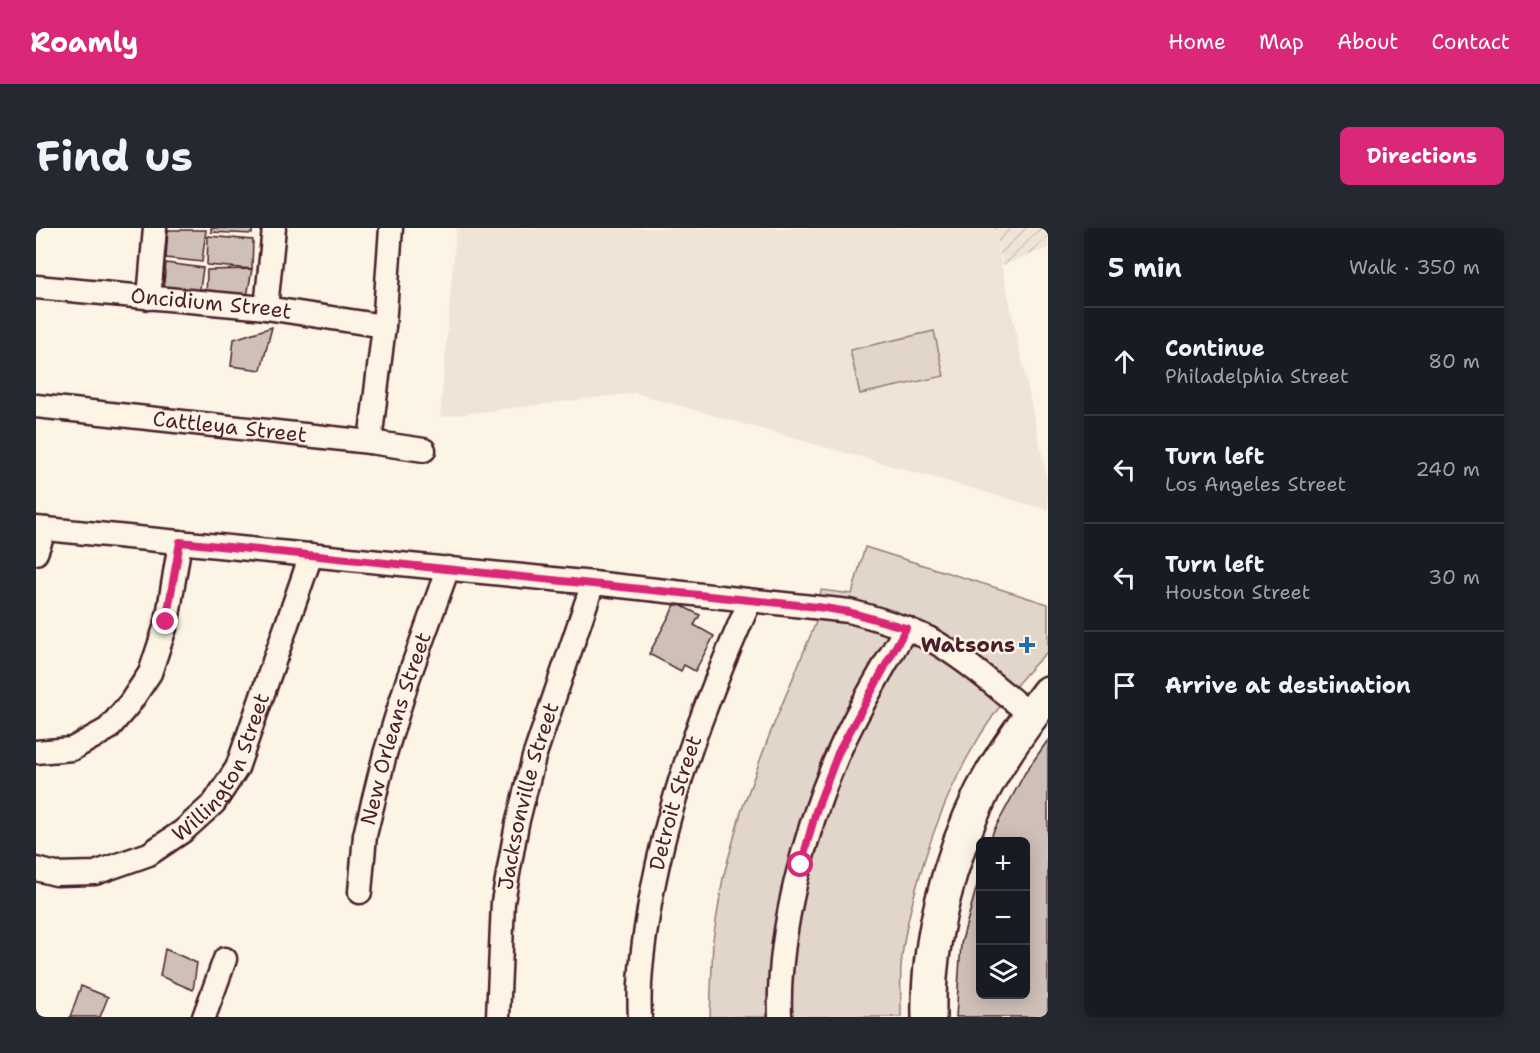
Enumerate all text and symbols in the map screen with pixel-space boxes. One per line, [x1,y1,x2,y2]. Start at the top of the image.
text: Roamly [30,23,138,61]
text: Home [1168,28,1226,56]
text: Map [1259,28,1304,56]
text: About [1337,28,1398,56]
text: Contact [1431,28,1510,56]
button: Directions [1340,127,1504,185]
text: Find us [36,128,193,184]
text: 5 min [1108,250,1182,285]
text: Walk · 350 m [1349,254,1480,280]
street label: Oncidium Street [129,282,294,326]
text: Continue [1165,334,1265,363]
icon: ahead [1108,345,1141,378]
text: 80 m [1428,348,1480,374]
text: Philadelphia Street [1165,363,1349,389]
street label: Cattleya Street [151,405,308,449]
text: Turn left [1165,442,1264,471]
icon: left [1108,453,1141,486]
text: 240 m [1415,456,1480,482]
text: Los Angeles Street [1165,471,1346,497]
text: Turn left [1165,550,1264,579]
icon: left [1108,561,1141,594]
text: 30 m [1428,564,1480,590]
text: Houston Street [1165,579,1310,605]
route end [152,608,178,634]
street label: New Orleans Street [354,628,438,828]
place label: Watsons [921,631,1015,659]
marker: Watsons [1020,638,1034,652]
icon: arrive [1108,669,1141,702]
text: Arrive at destination [1165,671,1411,700]
street label: Willington Street [167,689,276,848]
street label: Jacksonville Street [491,699,566,892]
street label: Detroit Street [643,731,708,873]
map controls [976,837,1030,999]
button: + [976,837,1030,891]
route start [787,851,813,877]
button: − [976,891,1030,945]
button: layers [976,945,1030,999]

